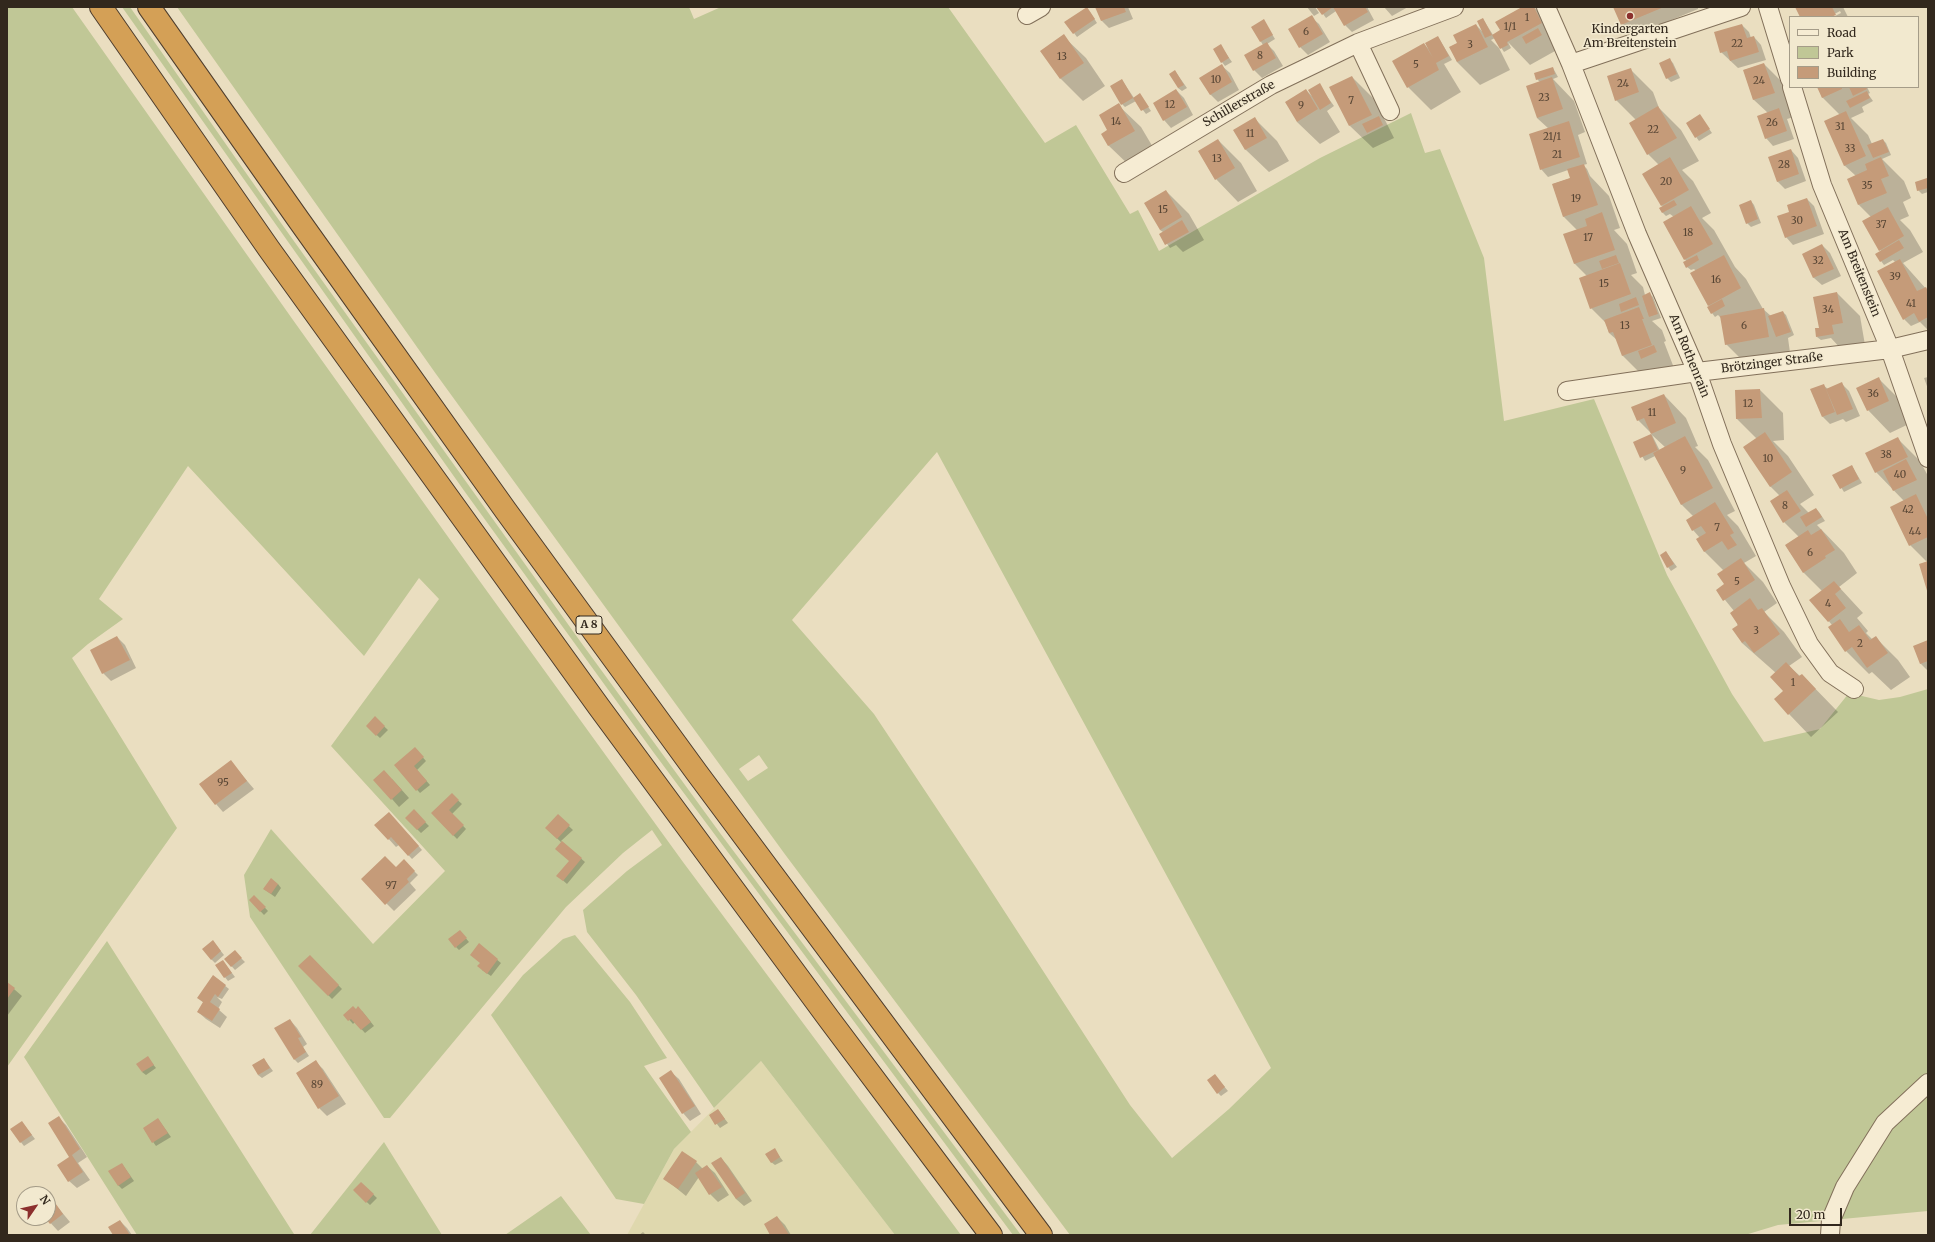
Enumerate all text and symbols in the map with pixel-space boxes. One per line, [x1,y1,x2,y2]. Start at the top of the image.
marker: Kindergarten Am Breitenstein [1625,11,1635,21]
house number: 1 [1525,12,1529,24]
legend [1789,16,1919,88]
house number: 1/1 [1504,21,1516,33]
place label: Kindergarten Am Breitenstein [1583,23,1677,51]
text: Road [1827,25,1856,40]
house number: 6 [1303,26,1309,38]
house number: 22 [1731,38,1743,50]
house number: 3 [1467,39,1473,51]
text: Park [1827,45,1854,60]
house number: 8 [1257,50,1263,62]
house number: 13 [1057,51,1067,63]
house number: 5 [1413,59,1419,71]
text: Building [1827,65,1876,80]
house number: 10 [1211,74,1221,86]
house number: 24 [1753,75,1765,87]
street label: Schillerstraße [1201,78,1277,130]
house number: 24 [1617,78,1629,90]
house number: 23 [1538,92,1550,104]
house number: 7 [1348,95,1354,107]
house number: 12 [1165,99,1175,111]
house number: 9 [1298,100,1304,112]
house number: 14 [1111,116,1121,128]
house number: 26 [1766,117,1778,129]
house number: 31 [1835,121,1845,133]
house number: 22 [1647,124,1659,136]
house number: 11 [1246,128,1254,140]
house number: 21/1 [1543,131,1561,143]
house number: 33 [1845,143,1855,155]
house number: 21 [1552,149,1562,161]
house number: 13 [1212,153,1222,165]
house number: 28 [1778,159,1790,171]
house number: 20 [1660,176,1672,188]
house number: 35 [1861,180,1873,192]
house number: 19 [1571,193,1581,205]
house number: 15 [1158,204,1168,216]
house number: 30 [1791,215,1803,227]
house number: 37 [1875,219,1887,231]
house number: 18 [1683,227,1693,239]
street label: Am Breitenstein [1835,227,1883,319]
house number: 17 [1583,232,1593,244]
house number: 32 [1812,255,1824,267]
house number: 39 [1889,271,1901,283]
house number: 16 [1711,274,1721,286]
house number: 15 [1599,278,1609,290]
house number: 41 [1906,298,1916,310]
house number: 34 [1822,304,1834,316]
street label: Am Rothenrain [1666,312,1712,400]
house number: 13 [1620,320,1630,332]
house number: 6 [1741,320,1747,332]
street label: Brötzinger Straße [1720,350,1824,376]
house number: 36 [1867,388,1879,400]
house number: 12 [1743,398,1753,410]
house number: 11 [1648,407,1656,419]
house number: 38 [1880,449,1892,461]
house number: 10 [1763,453,1773,465]
house number: 9 [1680,465,1686,477]
house number: 40 [1894,469,1906,481]
house number: 8 [1782,500,1788,512]
house number: 42 [1902,504,1914,516]
house number: 7 [1714,522,1720,534]
house number: 44 [1909,526,1921,538]
house number: 6 [1807,547,1813,559]
house number: 5 [1734,576,1740,588]
house number: 4 [1825,598,1831,610]
road number: A 8 [576,616,602,634]
house number: 3 [1753,625,1759,637]
house number: 2 [1857,638,1863,650]
house number: 1 [1791,677,1795,689]
house number: 95 [217,777,229,789]
house number: 97 [385,880,397,892]
house number: 89 [311,1079,323,1091]
north arrow [16,1186,56,1226]
text: N [37,1192,53,1207]
scale bar [1791,1200,1844,1226]
text: 20 m [1796,1207,1825,1222]

